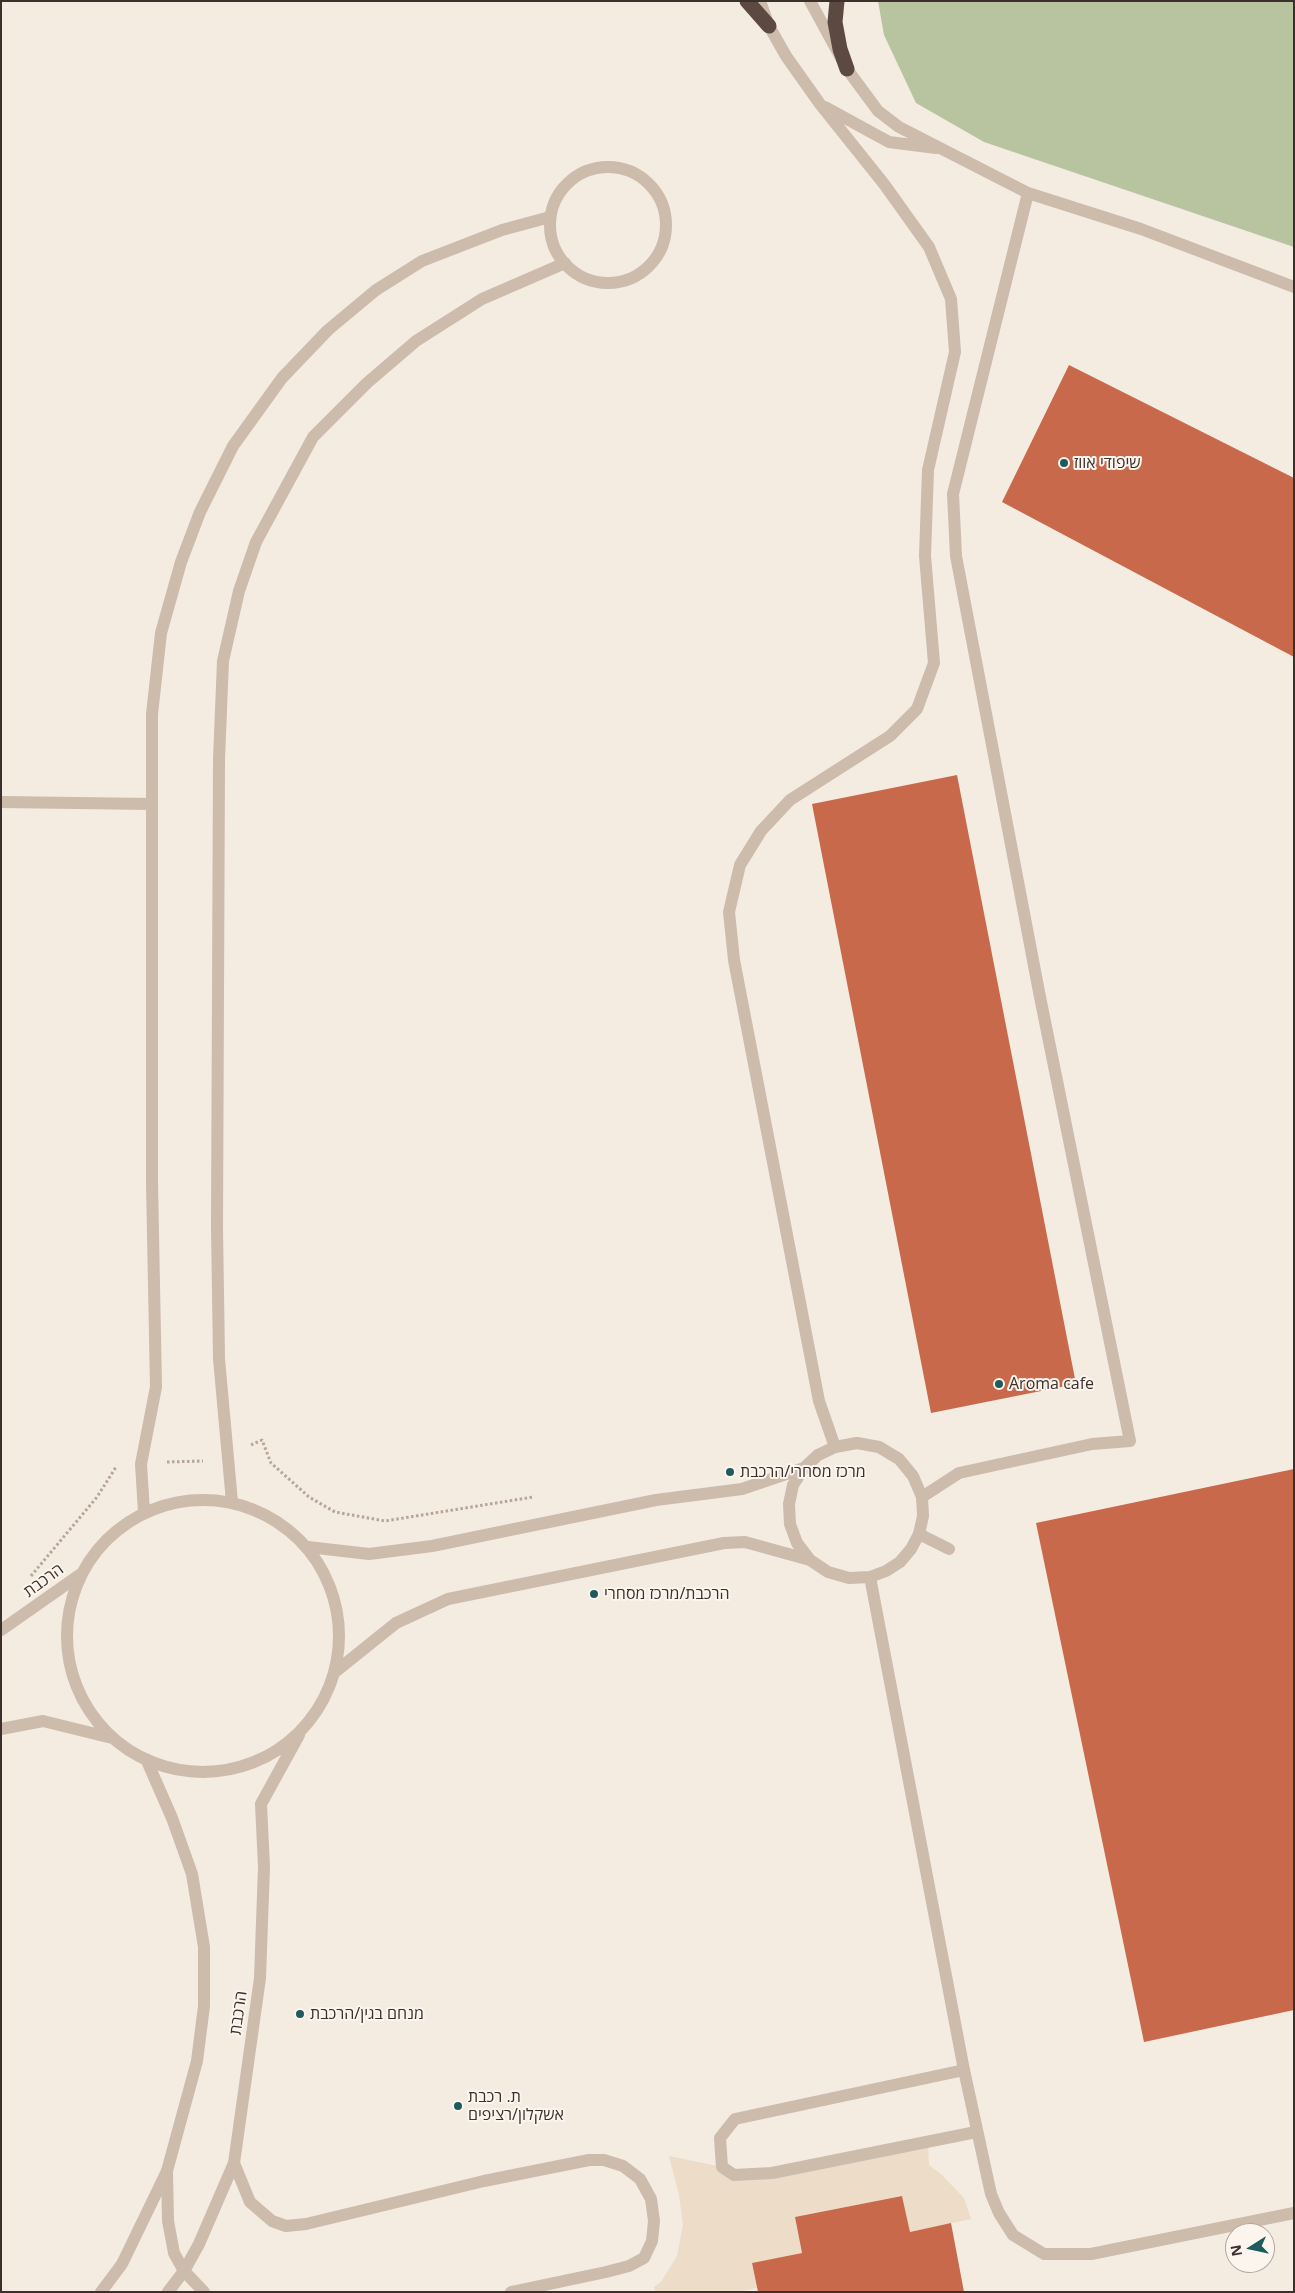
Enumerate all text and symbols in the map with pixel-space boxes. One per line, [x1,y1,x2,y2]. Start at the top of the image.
place label: שיפודי אווז [1074,453,1141,473]
marker: שיפודי אווז [1058,457,1070,469]
place label: Aroma cafe [1009,1374,1094,1394]
marker: Aroma cafe [993,1378,1005,1390]
place label: מרכז מסחרי/הרכבת [740,1462,866,1482]
marker: מרכז מסחרי/הרכבת [724,1466,736,1478]
street label: הרכבת [20,1560,68,1602]
place label: הרכבת/מרכז מסחרי [604,1584,730,1604]
marker: הרכבת/מרכז מסחרי [588,1588,600,1600]
street label: הרכבת [226,1990,252,2036]
place label: מנחם בגין/הרכבת [310,2004,424,2024]
marker: מנחם בגין/הרכבת [294,2008,306,2020]
place label: ת. רכבת אשקלון/רציפים [468,2087,564,2125]
marker: ת. רכבת אשקלון/רציפים [452,2100,464,2112]
north arrow [1225,2223,1275,2273]
text: N [1225,2243,1246,2258]

